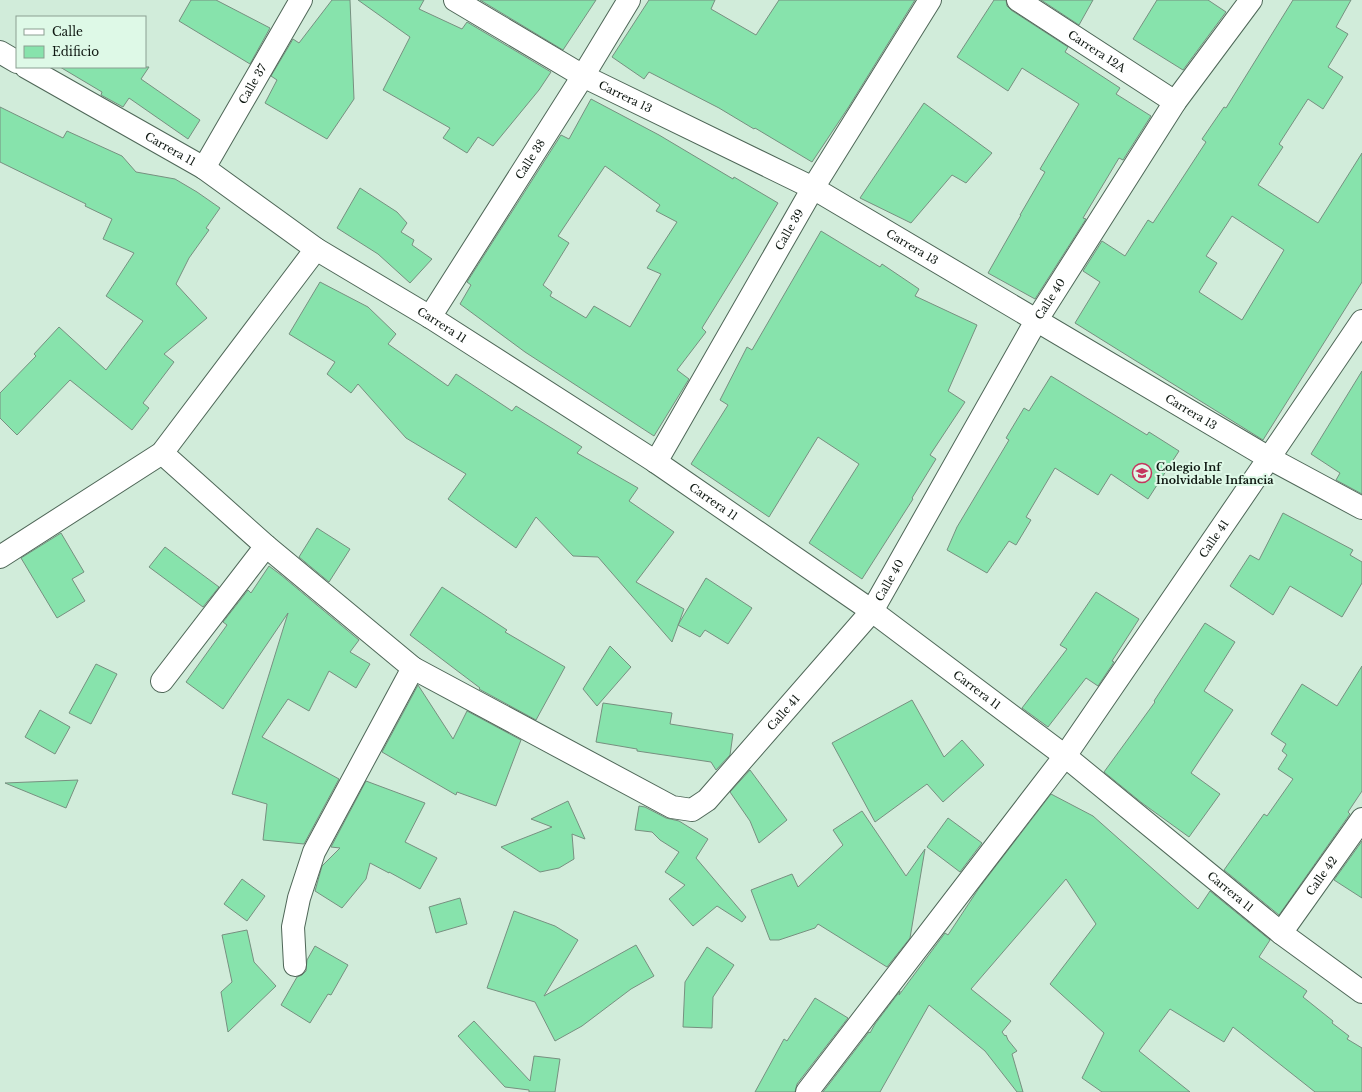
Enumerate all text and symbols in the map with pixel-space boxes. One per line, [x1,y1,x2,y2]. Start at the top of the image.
legend [16,16,146,68]
text: Calle [52,24,83,39]
street label: Carrera 12A [1065,27,1129,75]
text: Edificio [52,44,99,59]
street label: Calle 37 [235,61,270,107]
street label: Carrera 13 [596,78,655,116]
street label: Carrera 11 [143,129,198,169]
street label: Calle 38 [512,136,548,182]
street label: Calle 39 [772,206,807,253]
street label: Carrera 13 [884,226,941,268]
street label: Calle 40 [1032,276,1068,322]
street label: Carrera 11 [415,304,469,346]
street label: Carrera 13 [1163,391,1220,433]
place label: Colegio Inf Inolvidable Infancia [1156,460,1274,487]
school or university icon: Colegio Inf Inolvidable Infancia [1131,462,1153,484]
street label: Carrera 11 [687,480,741,523]
street label: Calle 41 [1196,517,1232,560]
street label: Calle 40 [872,557,907,604]
street label: Carrera 11 [951,668,1004,712]
street label: Calle 41 [764,692,803,733]
street label: Calle 42 [1303,853,1340,898]
street label: Carrera 11 [1205,869,1257,915]

